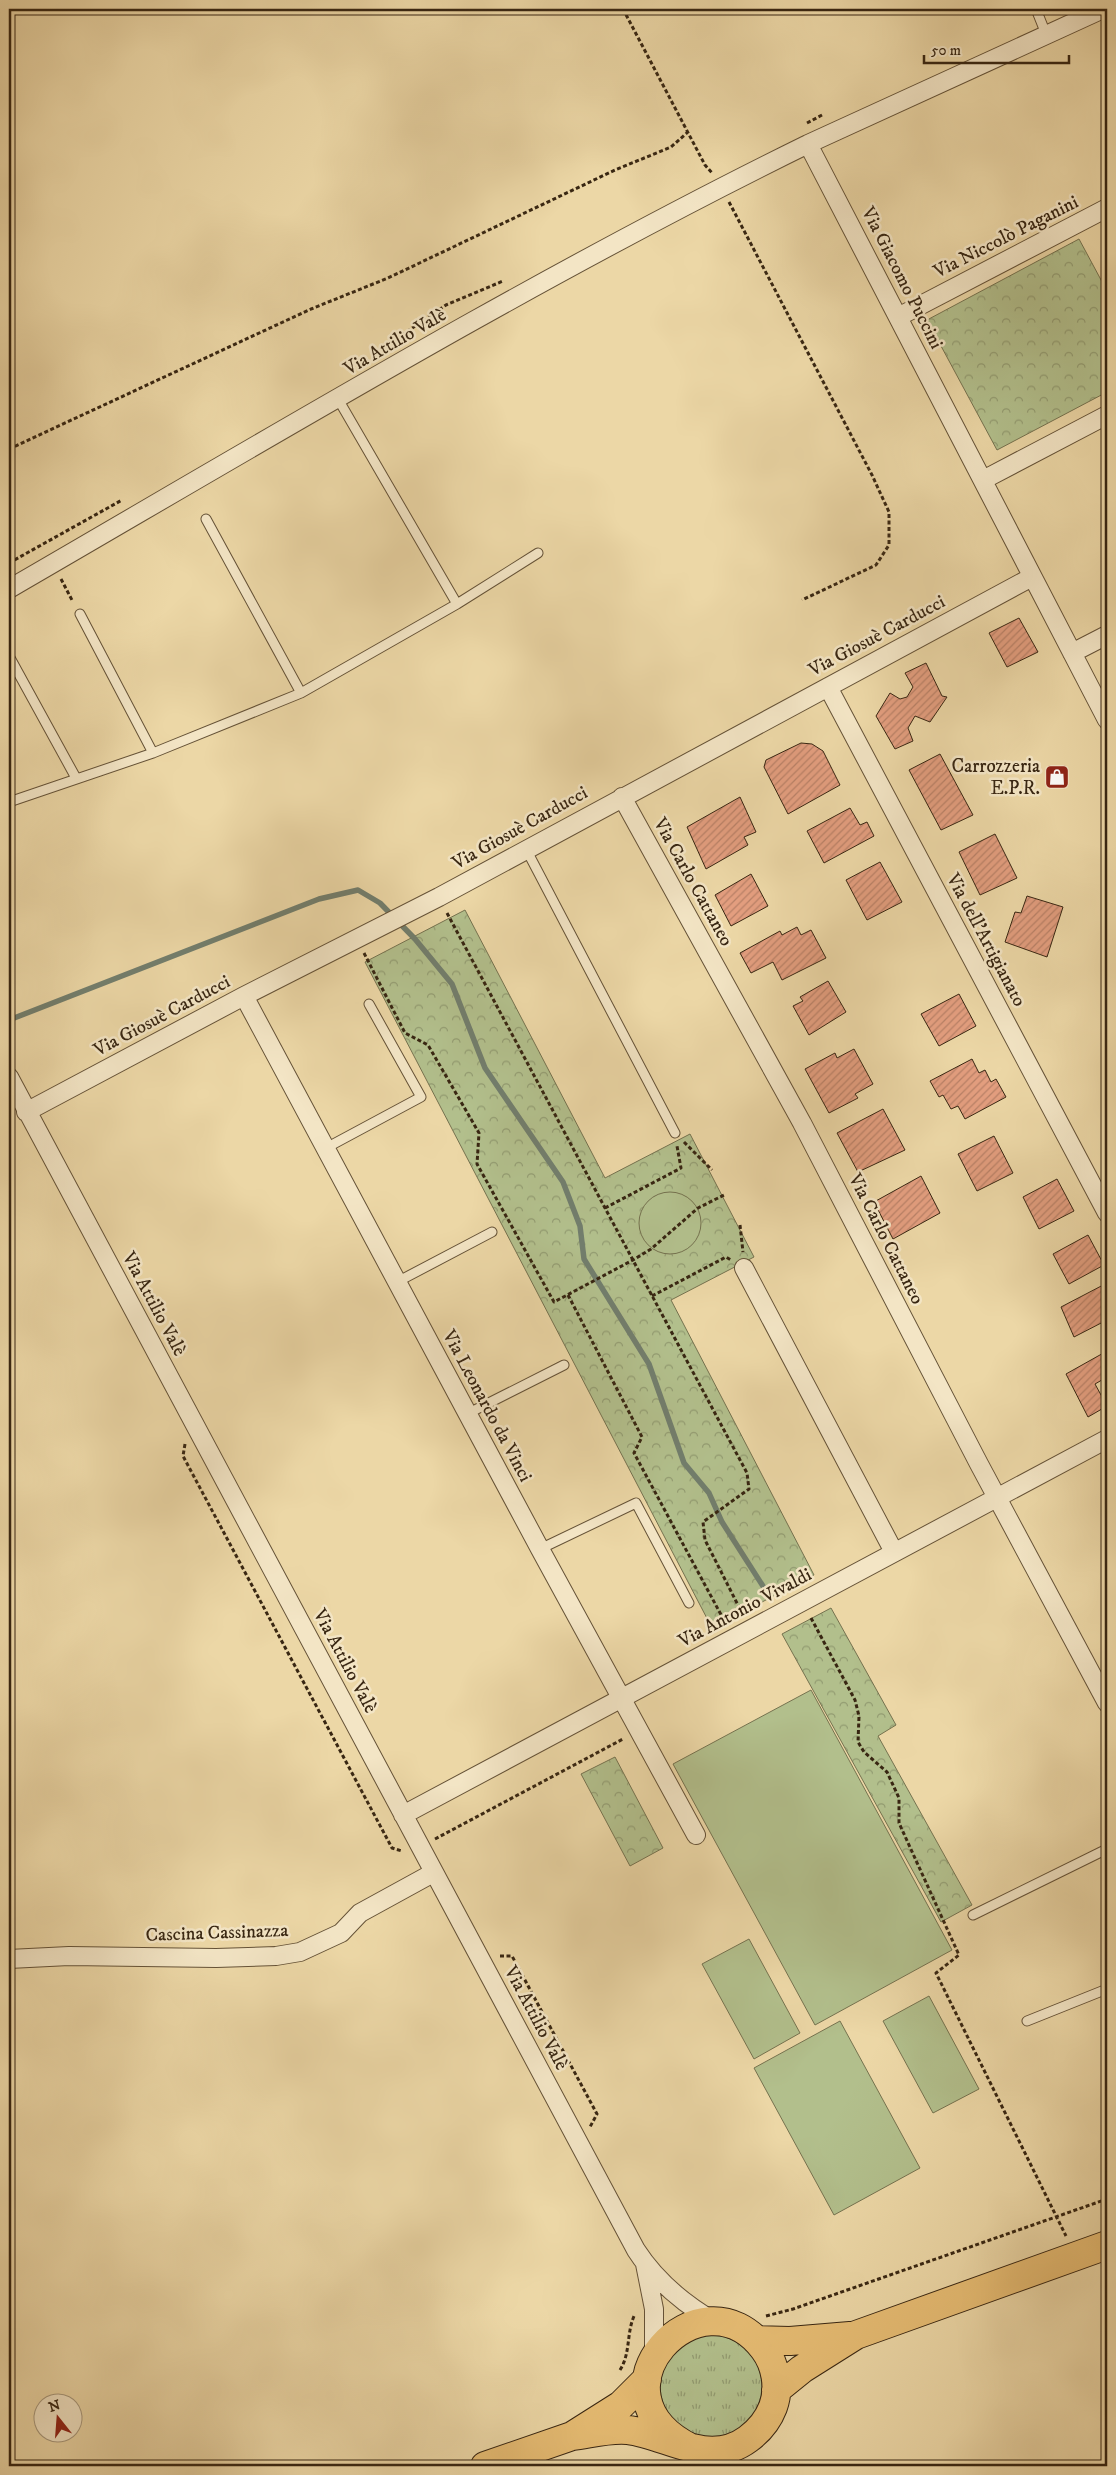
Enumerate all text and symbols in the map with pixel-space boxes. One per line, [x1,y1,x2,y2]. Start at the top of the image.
scale bar [924,32,1068,64]
text: 50 m [931,41,961,60]
street label: Via Niccolò Paganini [929,191,1082,284]
street label: Via Giacomo Puccini [856,202,948,353]
street label: Via Attilio Valè [339,303,450,381]
street label: Via Giosuè Carducci [804,590,949,682]
place label: Carrozzeria E.P.R. [952,755,1040,800]
shop icon: Carrozzeria E.P.R. [1044,764,1070,790]
street label: Via Giosuè Carducci [447,781,592,875]
street label: Via Carlo Cattaneo [648,813,738,950]
street label: Via dell'Artigianato [941,869,1031,1011]
street label: Via Giosuè Carducci [89,970,234,1062]
street label: Via Carlo Cattaneo [843,1169,929,1308]
street label: Via Attilio Valè [117,1247,191,1360]
street label: Via Leonardo da Vinci [437,1325,537,1486]
street label: Via Antonio Vivaldi [674,1563,816,1653]
street label: Via Attilio Valè [308,1604,382,1717]
street label: Cascina Cassinazza [145,1919,289,1947]
street label: Via Attilio Valè [499,1961,573,2074]
north arrow [32,2392,82,2442]
text: N [46,2396,63,2417]

